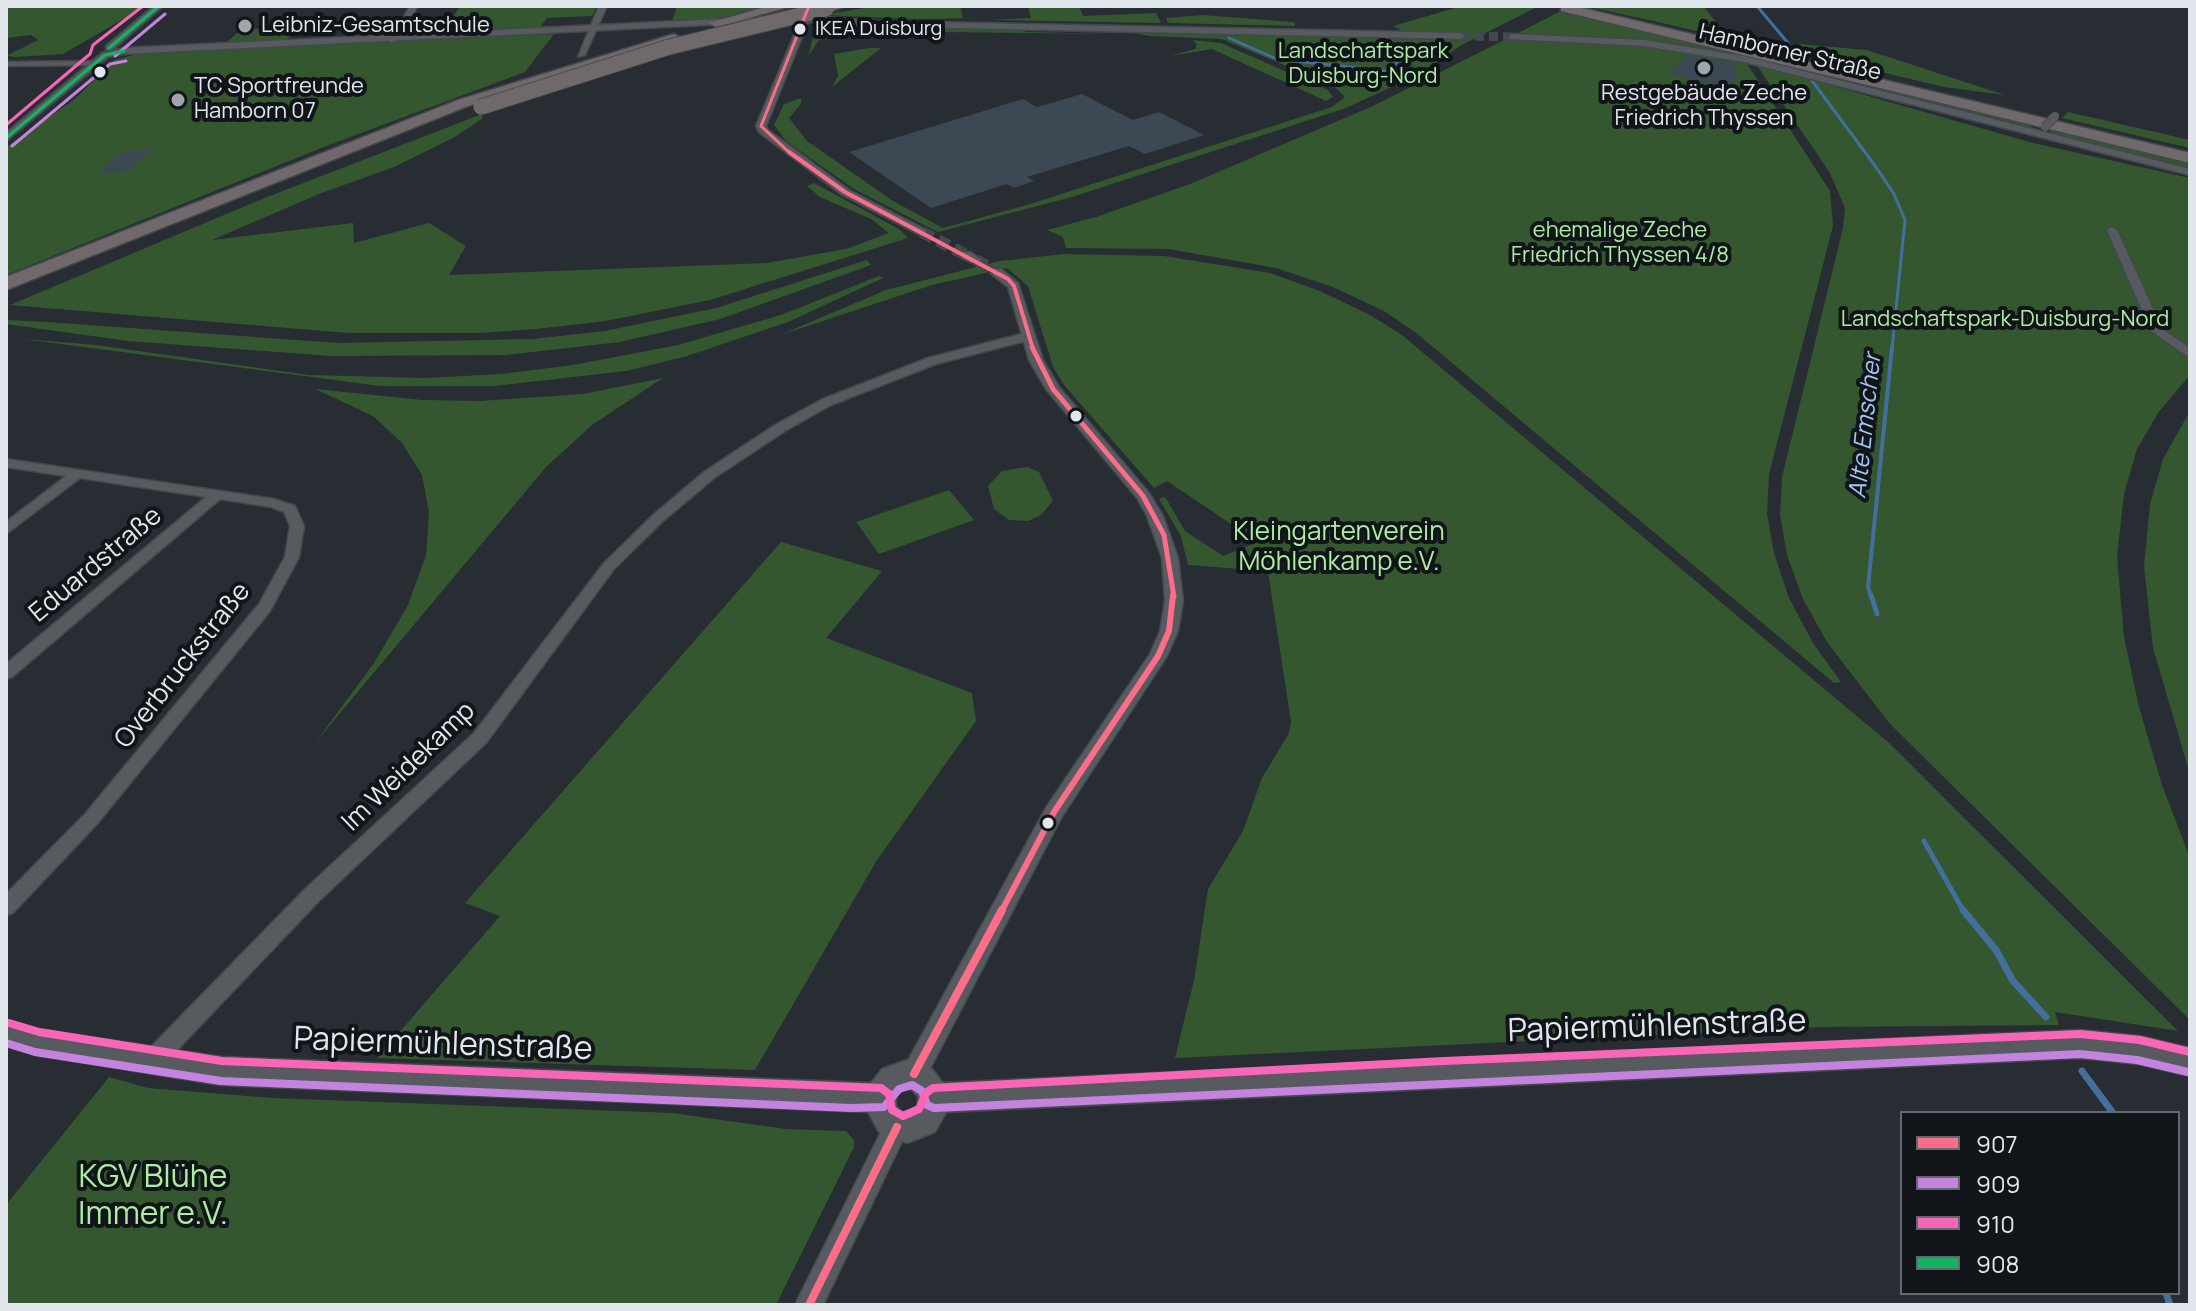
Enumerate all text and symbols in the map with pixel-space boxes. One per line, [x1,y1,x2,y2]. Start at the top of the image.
place label: Leibniz-Gesamtschule [261,13,490,39]
marker: Leibniz-Gesamtschule [236,17,254,35]
place label: IKEA Duisburg [815,17,942,41]
street label: Hamborner Straße [1696,19,1884,87]
marker: IKEA Duisburg [792,21,808,37]
park label: Landschaftspark Duisburg-Nord [1278,39,1448,90]
marker: Restgebäude Zeche Friedrich Thyssen [1695,59,1713,77]
unlabelled marker [92,64,108,80]
place label: TC Sportfreunde Hamborn 07 [194,74,364,126]
place label: Restgebäude Zeche Friedrich Thyssen [1601,81,1807,132]
marker: TC Sportfreunde Hamborn 07 [169,91,187,109]
park label: ehemalige Zeche Friedrich Thyssen 4/8 [1511,218,1729,270]
park label: Landschaftspark-Duisburg-Nord [1841,307,2169,333]
water label: Alte Emscher [1844,352,1888,500]
unlabelled marker [1068,408,1084,424]
street label: Eduardstraße [24,501,168,629]
park label: Kleingartenverein Möhlenkamp e.V. [1233,517,1445,578]
street label: Overbruckstraße [109,577,257,755]
street label: Im Weidekamp [336,696,482,838]
unlabelled marker [1040,815,1056,831]
street label: Papiermühlenstraße [1507,1003,1807,1051]
street label: Papiermühlenstraße [293,1021,593,1069]
legend [1900,1111,2180,1295]
text: 907 [1976,1127,2018,1160]
park label: KGV Blühe Immer e.V. [78,1159,228,1234]
text: 909 [1976,1167,2020,1200]
text: 910 [1976,1207,2015,1240]
text: 908 [1976,1247,2019,1280]

